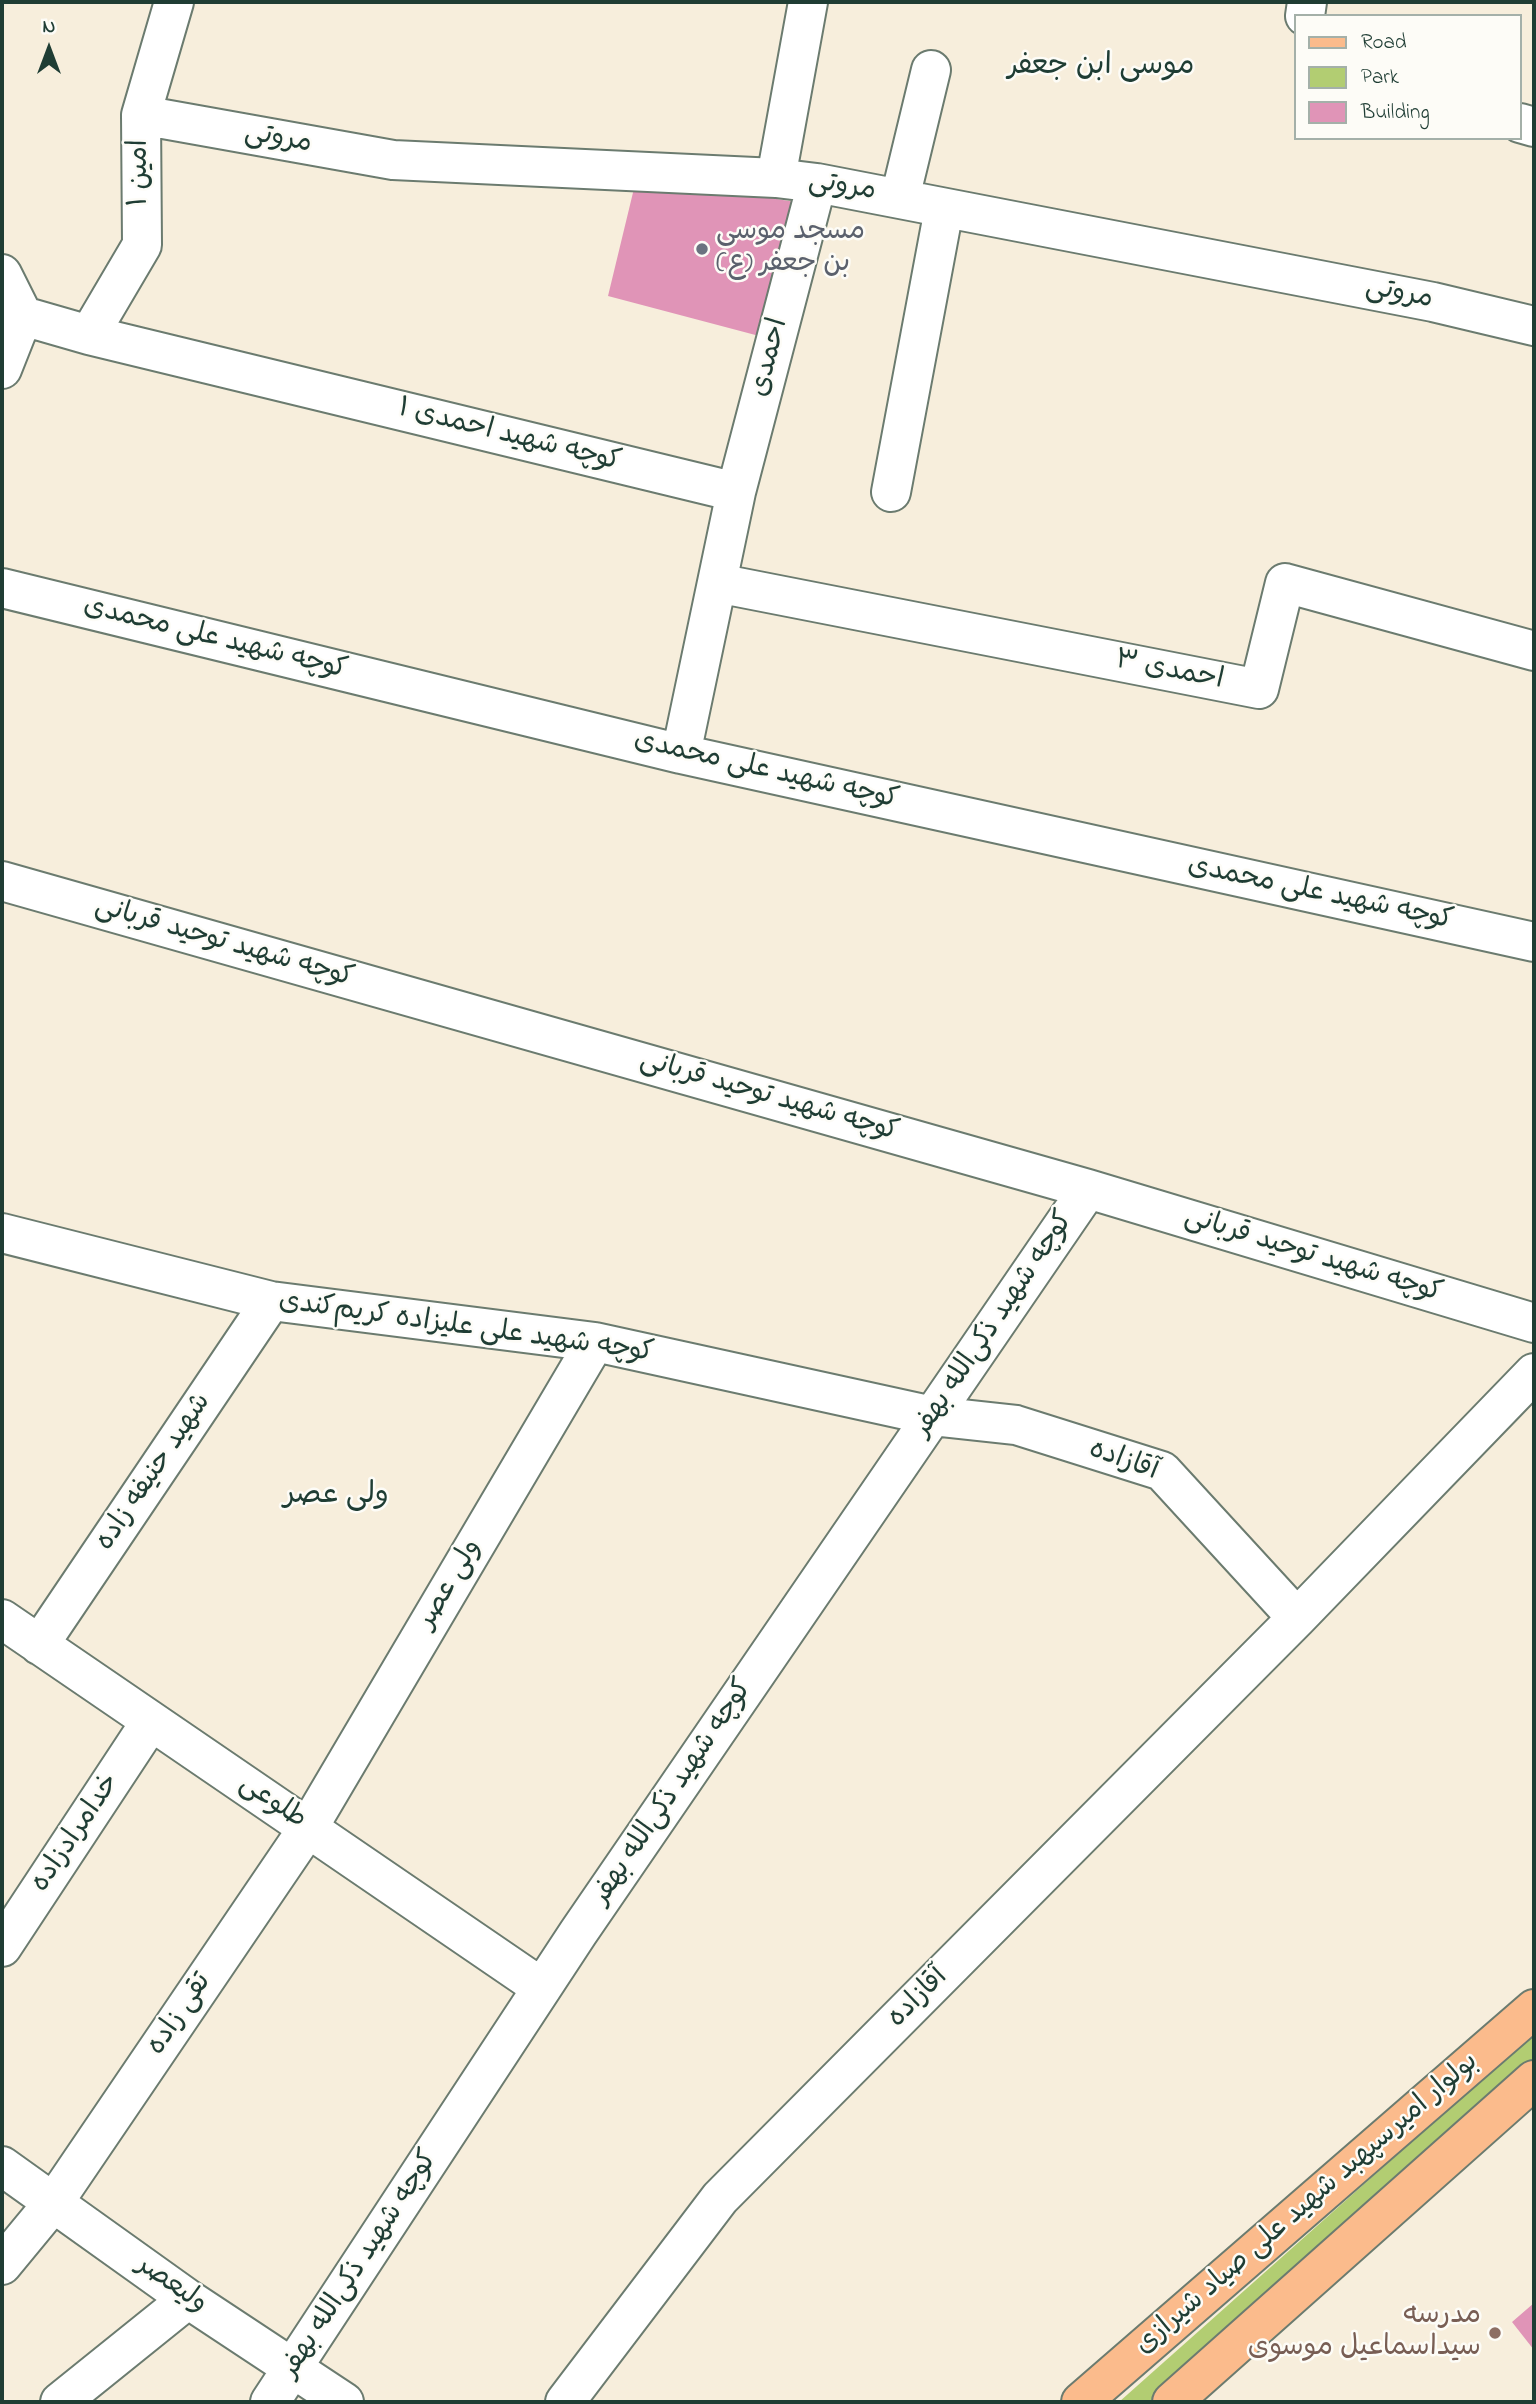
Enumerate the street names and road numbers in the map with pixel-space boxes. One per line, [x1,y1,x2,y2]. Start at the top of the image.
street label: مروتی [242,118,314,162]
street label: امین ۱ [124,139,158,207]
street label: مروتی [806,166,878,210]
street label: مروتی [1362,272,1436,318]
street label: احمدی [744,315,798,401]
street label: کوچه شهید احمدی ۱ [394,393,624,481]
street label: کوچه شهید علی محمدی [80,591,350,689]
street label: احمدی ۳ [1112,645,1226,699]
street label: کوچه شهید علی محمدی [630,725,902,819]
street label: کوچه شهید علی محمدی [1184,850,1456,940]
street label: کوچه شهید توحید قربانی [91,891,357,997]
street label: کوچه شهید توحید قربانی [636,1045,902,1151]
street label: کوچه شهید توحید قربانی [1180,1202,1446,1312]
street label: کوچه شهید ذکی‌الله بهفر [907,1206,1083,1444]
street label: کوچه شهید علی علیزاده کریم‌کندی [276,1286,656,1372]
street label: شهید حنیفه زاده [90,1388,220,1558]
street label: آقازاده [1084,1434,1162,1490]
street label: ولی عصر [411,1534,491,1636]
street label: کوچه شهید ذکی‌الله بهفر [586,1674,762,1912]
street label: خدامرادزاده [25,1768,129,1900]
street label: طلوعی [232,1768,312,1838]
street label: آقازاده [882,1962,956,2036]
street label: تقی زاده [141,1967,221,2063]
street label: بولوار امیرسپهبد شهید علی صیاد شیرازی [1129,2047,1487,2363]
street label: کوچه شهید ذکی‌الله بهفر [275,2145,447,2385]
street label: ولیعصر [129,2250,213,2322]

